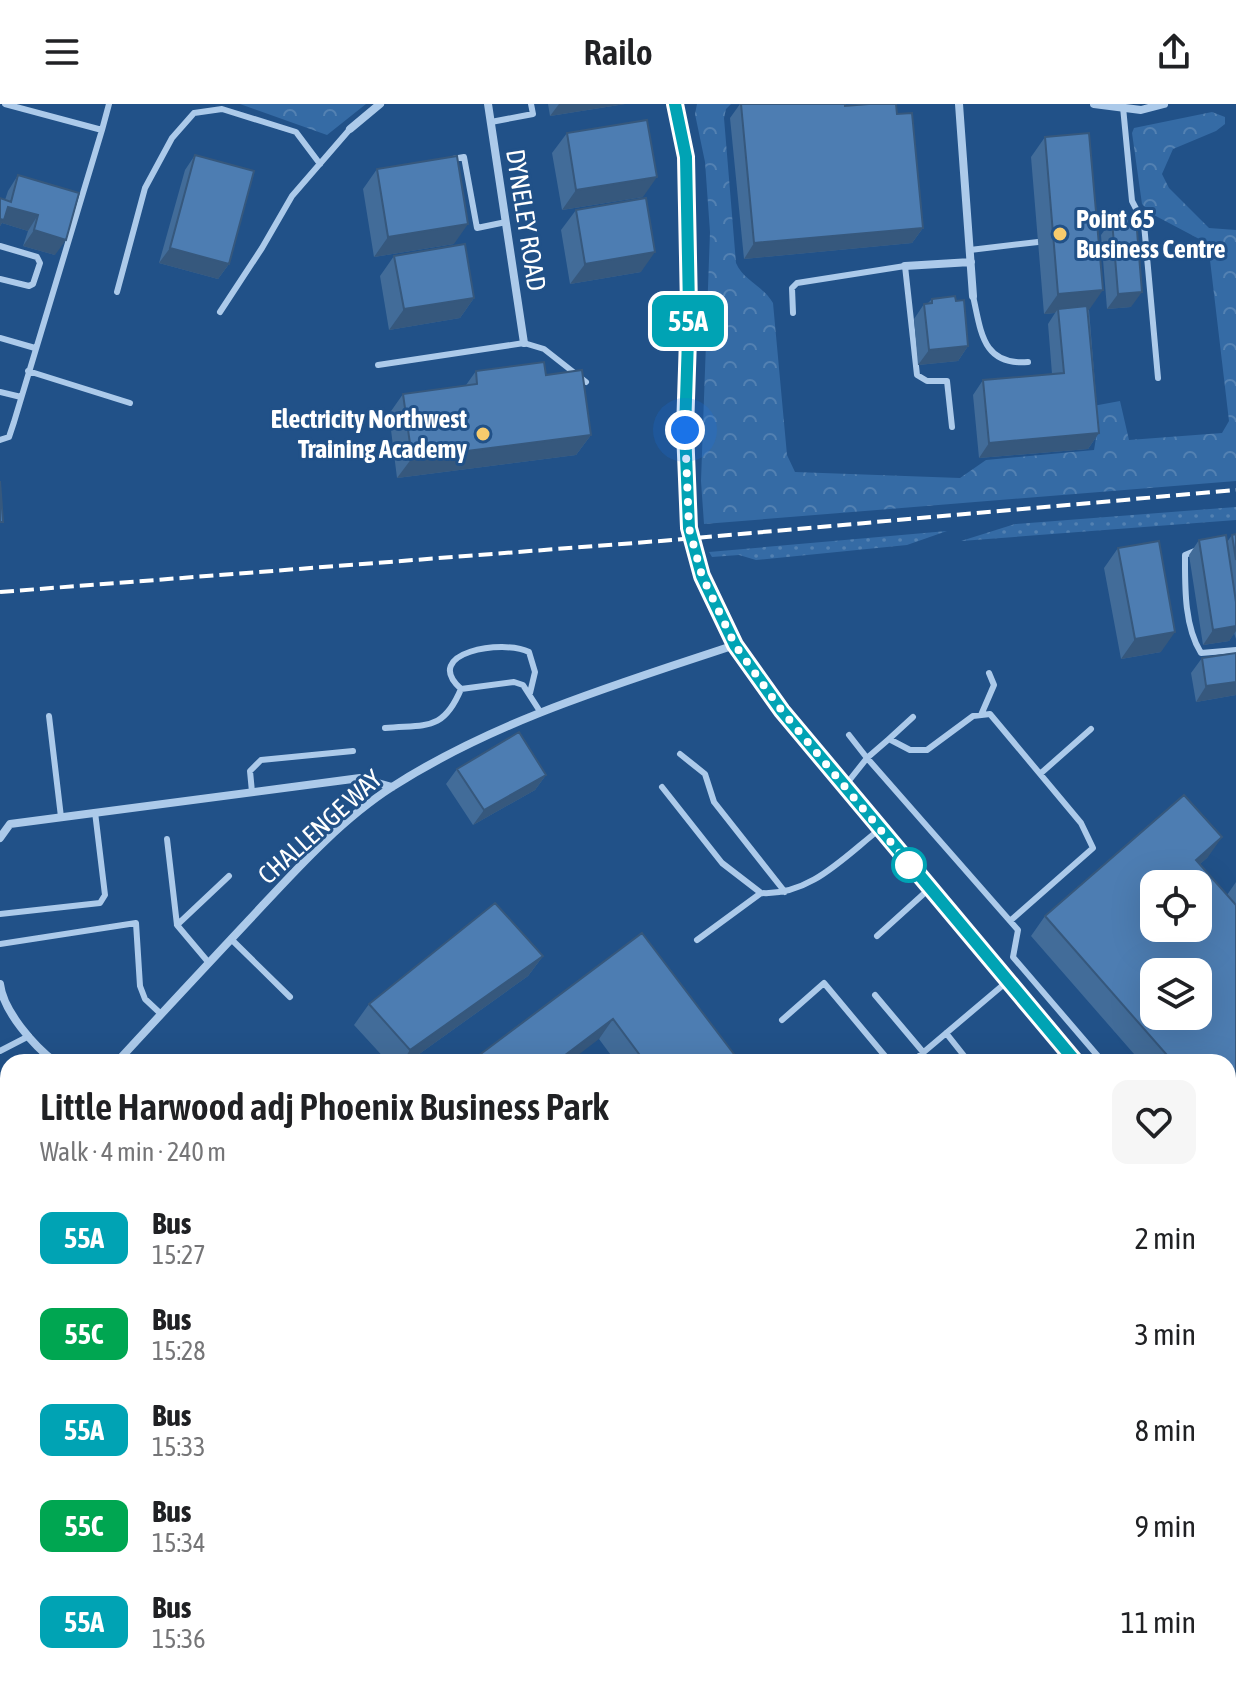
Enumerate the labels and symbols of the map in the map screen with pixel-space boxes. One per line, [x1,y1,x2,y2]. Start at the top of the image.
street label: DYNELEY ROAD [500,147,552,293]
place label: Point 65 Business Centre [1076,204,1226,264]
marker: Point 65 Business Centre [1051,225,1069,243]
line badge: 55A [642,295,734,347]
place label: Electricity Northwest Training Academy [271,404,467,464]
your location [665,410,705,450]
marker: Electricity Northwest Training Academy [474,425,492,443]
street label: CHALLENGE WAY [252,763,388,890]
unlabelled marker [892,848,926,882]

